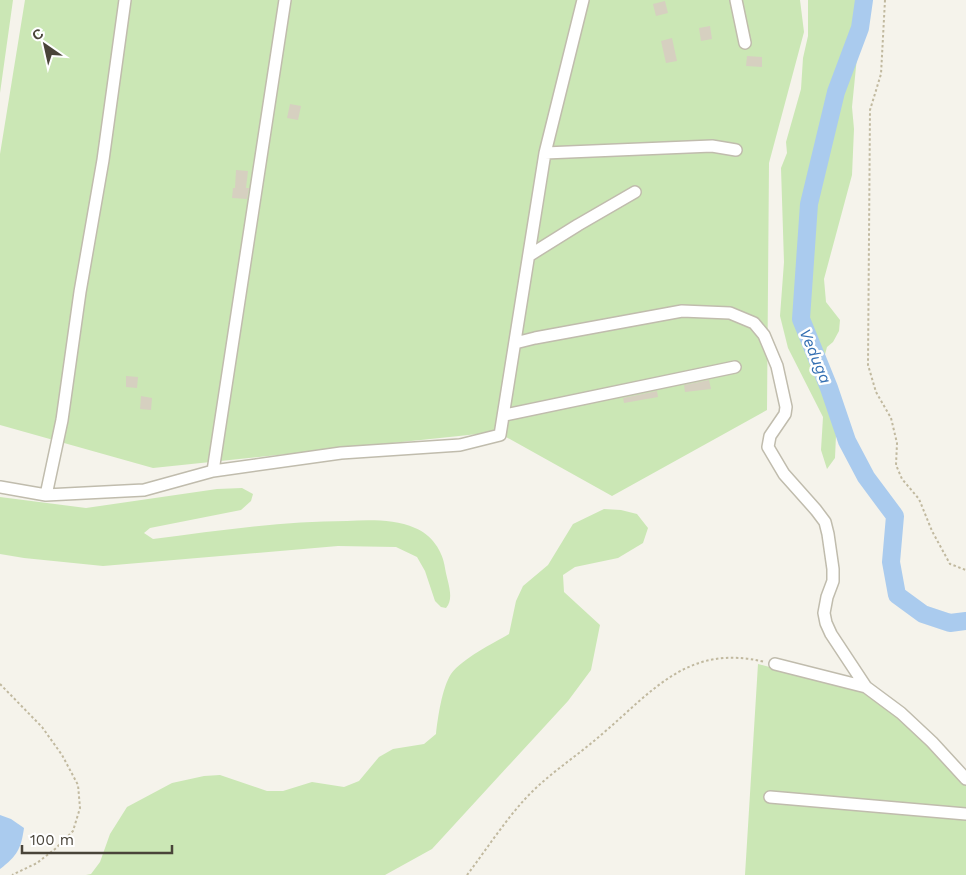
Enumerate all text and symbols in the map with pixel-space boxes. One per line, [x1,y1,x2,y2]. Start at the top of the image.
north arrow [20,20,70,70]
text: С [29,25,46,44]
water label: Veduga [796,326,836,387]
scale bar [22,822,172,854]
text: 100 m [30,831,74,849]

